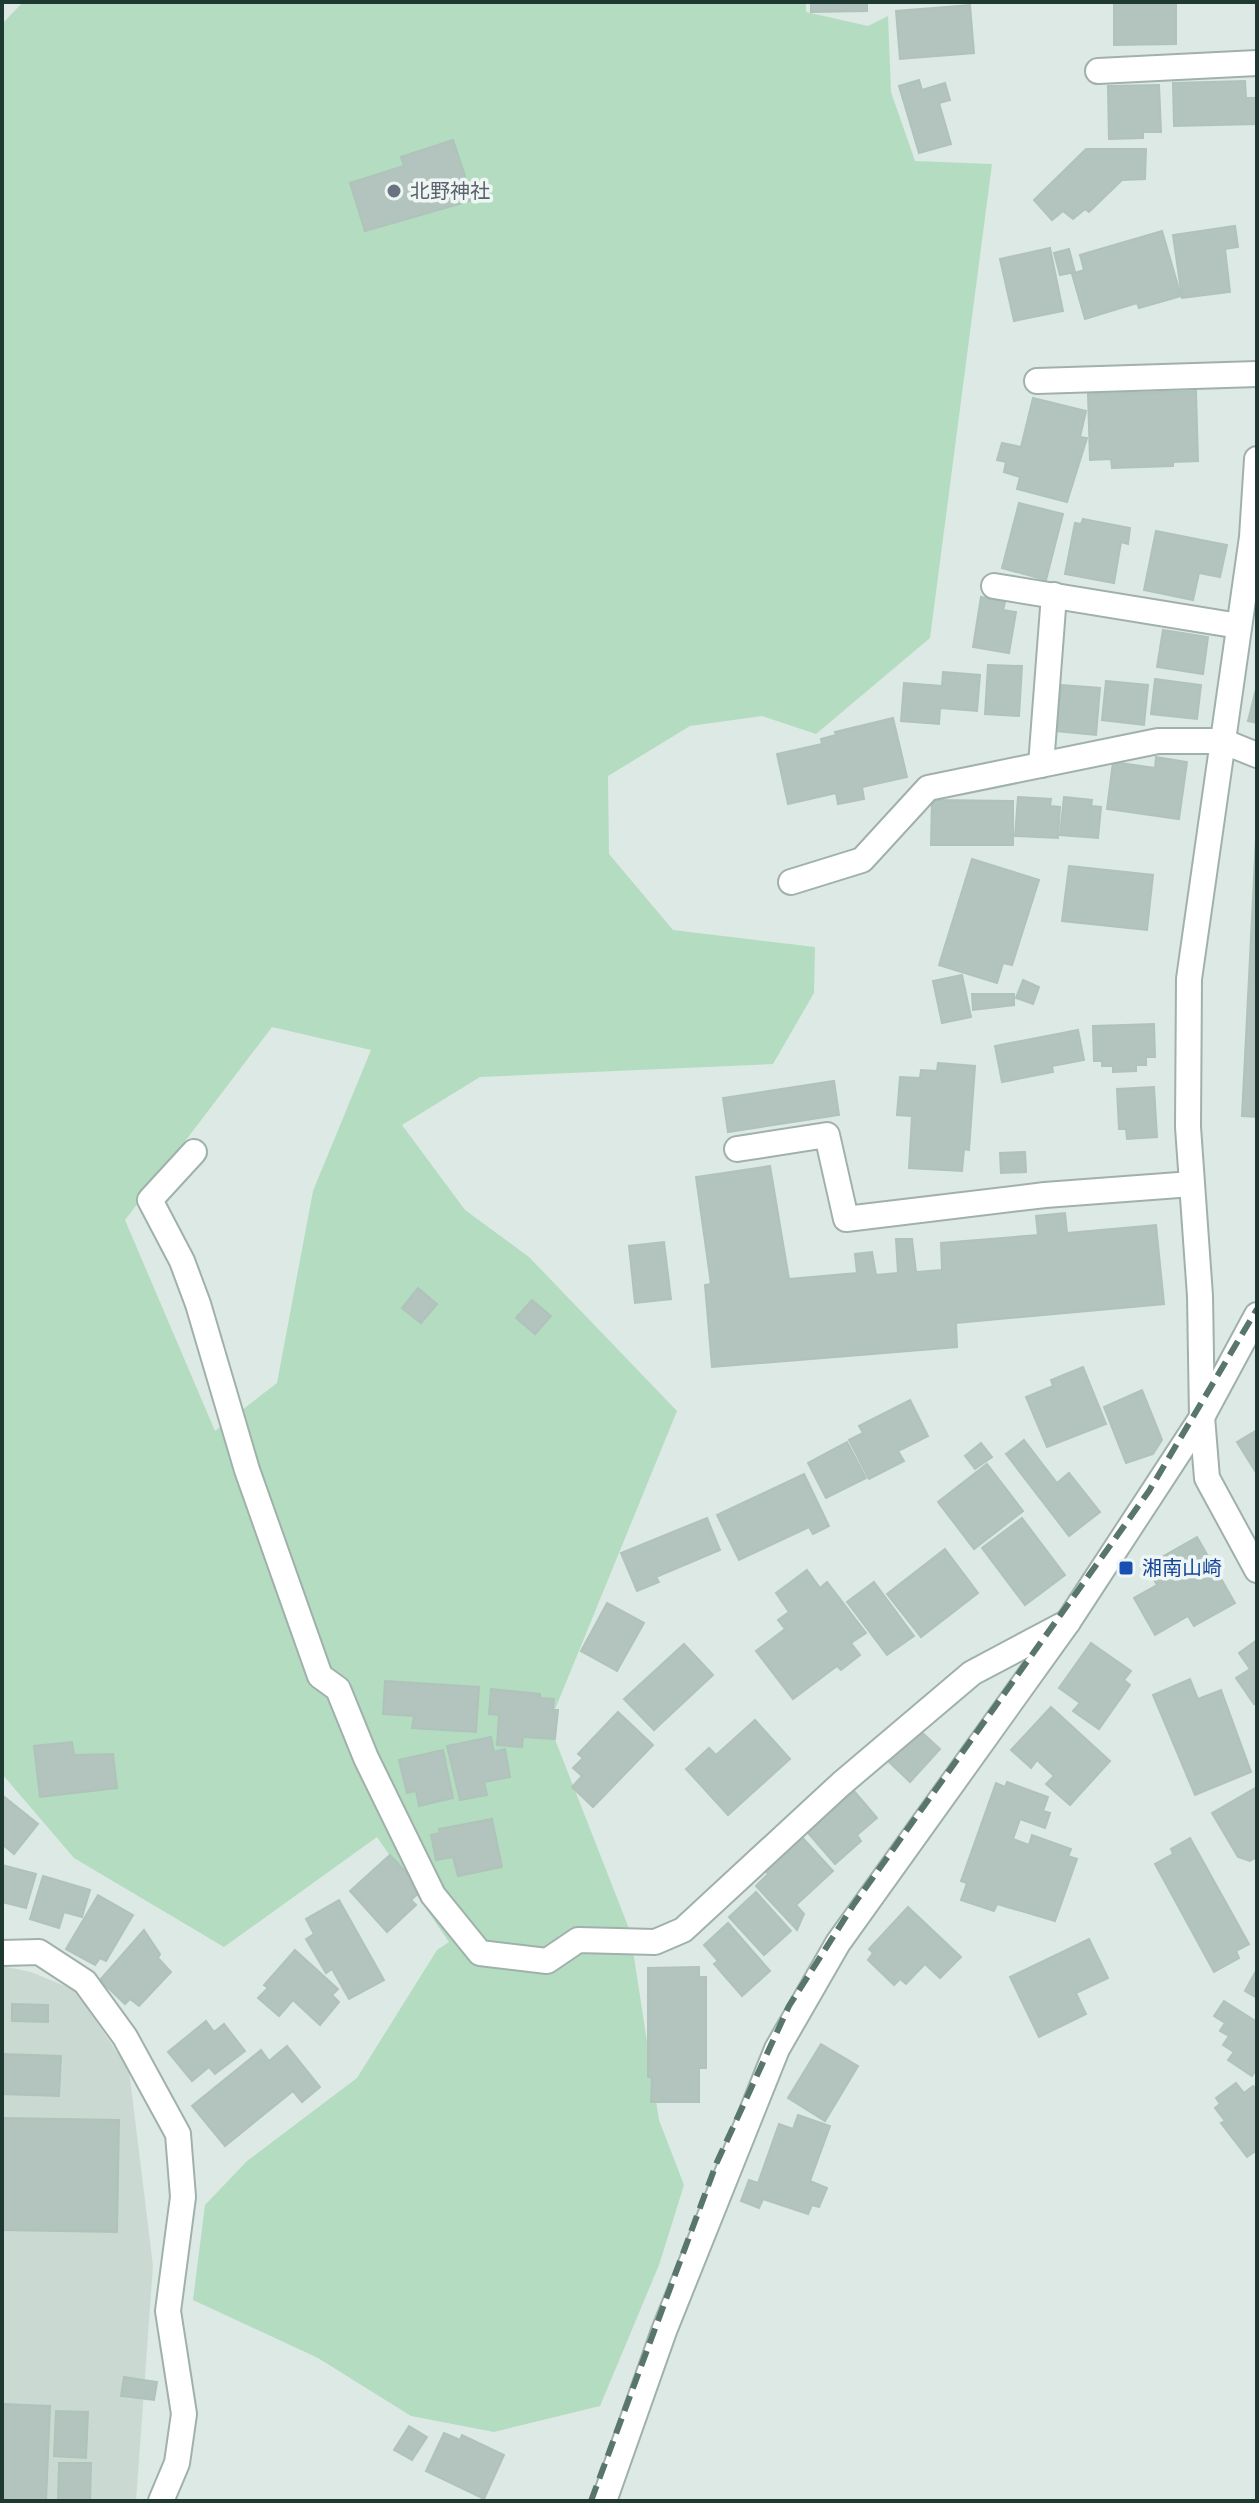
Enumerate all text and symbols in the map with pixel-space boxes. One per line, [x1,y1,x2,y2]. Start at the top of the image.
place label: 北野神社 [410,177,490,205]
marker: 北野神社 [385,182,403,200]
place label: 湘南山崎 [1142,1554,1222,1582]
marker: 湘南山崎 [1117,1559,1135,1577]

